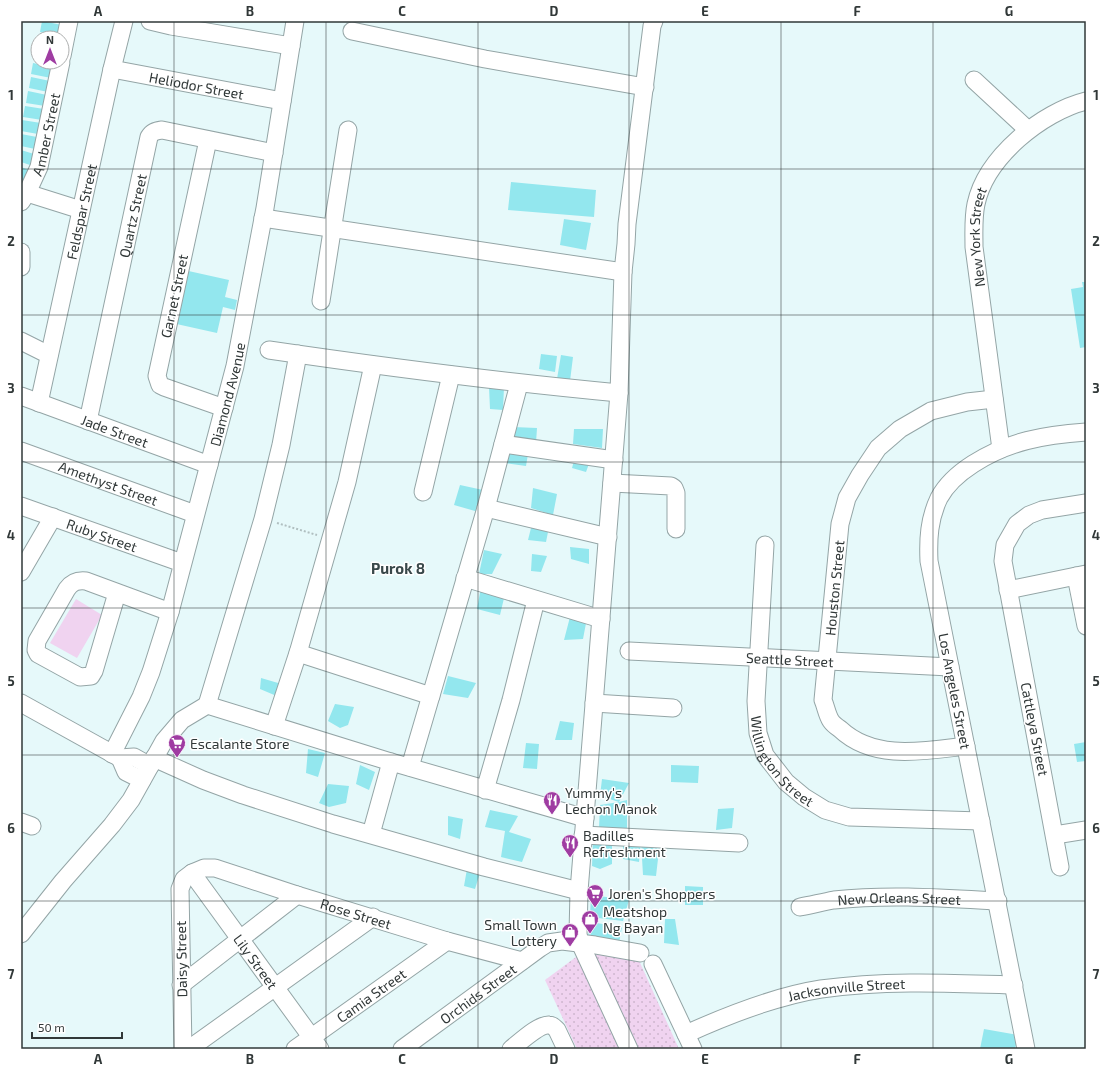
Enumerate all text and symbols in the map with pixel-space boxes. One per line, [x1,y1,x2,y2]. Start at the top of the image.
text: A [94,3,103,19]
text: B [246,3,254,19]
text: C [398,3,406,19]
text: D [550,3,559,19]
text: E [701,3,709,19]
text: F [853,3,861,19]
text: G [1005,3,1013,19]
north arrow [30,30,70,70]
text: N [46,33,54,46]
street label: Heliodor Street [148,68,245,102]
text: 1 [8,87,14,103]
text: 1 [1093,87,1099,103]
street label: Amber Street [28,91,63,178]
street label: Feldspar Street [62,162,100,261]
street label: Quartz Street [115,172,149,259]
street label: New York Street [965,184,989,288]
text: 2 [7,233,15,249]
text: 2 [1092,233,1100,249]
street label: Garnet Street [157,253,191,339]
street label: Diamond Avenue [206,341,248,448]
text: 3 [7,380,15,396]
text: 3 [1092,380,1100,396]
street label: Jade Street [79,410,151,451]
street label: Amethyst Street [57,457,160,508]
street label: Ruby Street [64,514,140,555]
text: 4 [7,527,15,543]
text: 4 [1092,527,1100,543]
street label: Houston Street [821,539,847,636]
district label: Purok 8 [371,559,425,577]
street label: Los Angeles Street [935,631,975,751]
street label: Seattle Street [746,648,834,670]
text: 5 [7,673,15,689]
text: 5 [1092,673,1100,689]
street label: Cattleya Street [1018,681,1052,777]
street label: Willington Street [748,715,817,809]
supermarket icon: Escalante Store [167,733,187,758]
place label: Escalante Store [190,735,289,752]
place label: Yummy's Lechon Manok [565,784,657,817]
restaurant icon: Yummy's Lechon Manok [542,790,562,815]
text: 6 [7,820,15,836]
text: 6 [1092,820,1100,836]
place label: Badilles Refreshment [583,827,666,860]
restaurant icon: Badilles Refreshment [560,833,580,858]
supermarket icon: Joren's Shoppers [585,883,605,908]
place label: Joren's Shoppers [608,885,715,902]
street label: New Orleans Street [837,888,961,908]
street label: Rose Street [319,894,394,932]
place label: Meatshop Ng Bayan [603,903,667,936]
shop icon: Meatshop Ng Bayan [580,909,600,934]
place label: Small Town Lottery [484,916,558,949]
street label: Daisy Street [172,921,190,997]
shop icon: Small Town Lottery [560,922,580,947]
street label: Lily Street [230,930,282,992]
street label: Orchids Street [436,960,519,1027]
street label: Camia Street [333,965,409,1026]
text: 7 [8,966,15,982]
text: 7 [1093,966,1100,982]
street label: Jacksonville Street [786,974,905,1004]
scale bar [32,1014,122,1040]
text: 50 m [38,1020,65,1034]
text: A [94,1051,103,1067]
text: B [246,1051,254,1067]
text: C [398,1051,406,1067]
text: D [550,1051,559,1067]
text: E [701,1051,709,1067]
text: F [853,1051,861,1067]
text: G [1005,1051,1013,1067]

